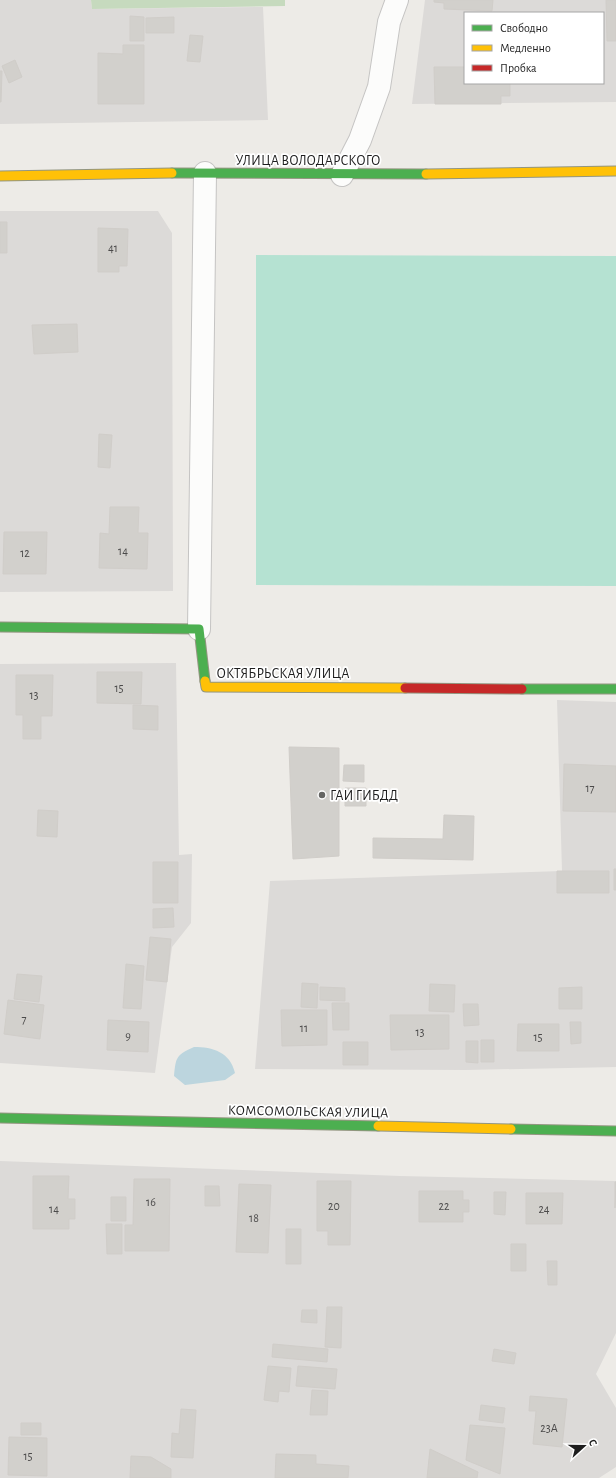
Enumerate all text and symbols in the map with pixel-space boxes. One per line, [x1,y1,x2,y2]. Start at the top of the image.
legend [464,12,604,84]
text: Свободно [500,22,548,34]
text: Медленно [500,42,551,54]
text: Пробка [500,62,537,74]
street label: УЛИЦА ВОЛОДАРСКОГО [235,154,381,168]
house number: 41 [108,242,118,254]
house number: 14 [118,545,128,557]
house number: 12 [20,547,30,559]
street label: ОКТЯБРЬСКАЯ УЛИЦА [217,667,349,681]
house number: 15 [114,682,124,694]
house number: 13 [29,689,39,701]
house number: 17 [585,782,595,794]
place label: ГАИ ГИБДД [330,789,398,803]
marker: ГАИ ГИБДД [317,790,327,800]
house number: 7 [21,1013,27,1025]
house number: 11 [300,1022,308,1034]
house number: 13 [415,1026,425,1038]
house number: 9 [125,1030,131,1042]
house number: 15 [533,1031,543,1043]
street label: КОМСОМОЛЬСКАЯ УЛИЦА [228,1104,388,1120]
house number: 16 [146,1196,156,1208]
house number: 20 [328,1200,340,1212]
house number: 22 [439,1200,450,1212]
house number: 14 [49,1203,59,1215]
house number: 24 [538,1203,550,1215]
house number: 18 [249,1212,259,1224]
house number: 23А [540,1422,558,1434]
north arrow [564,1426,604,1466]
text: С [587,1438,599,1447]
house number: 15 [23,1450,33,1462]

